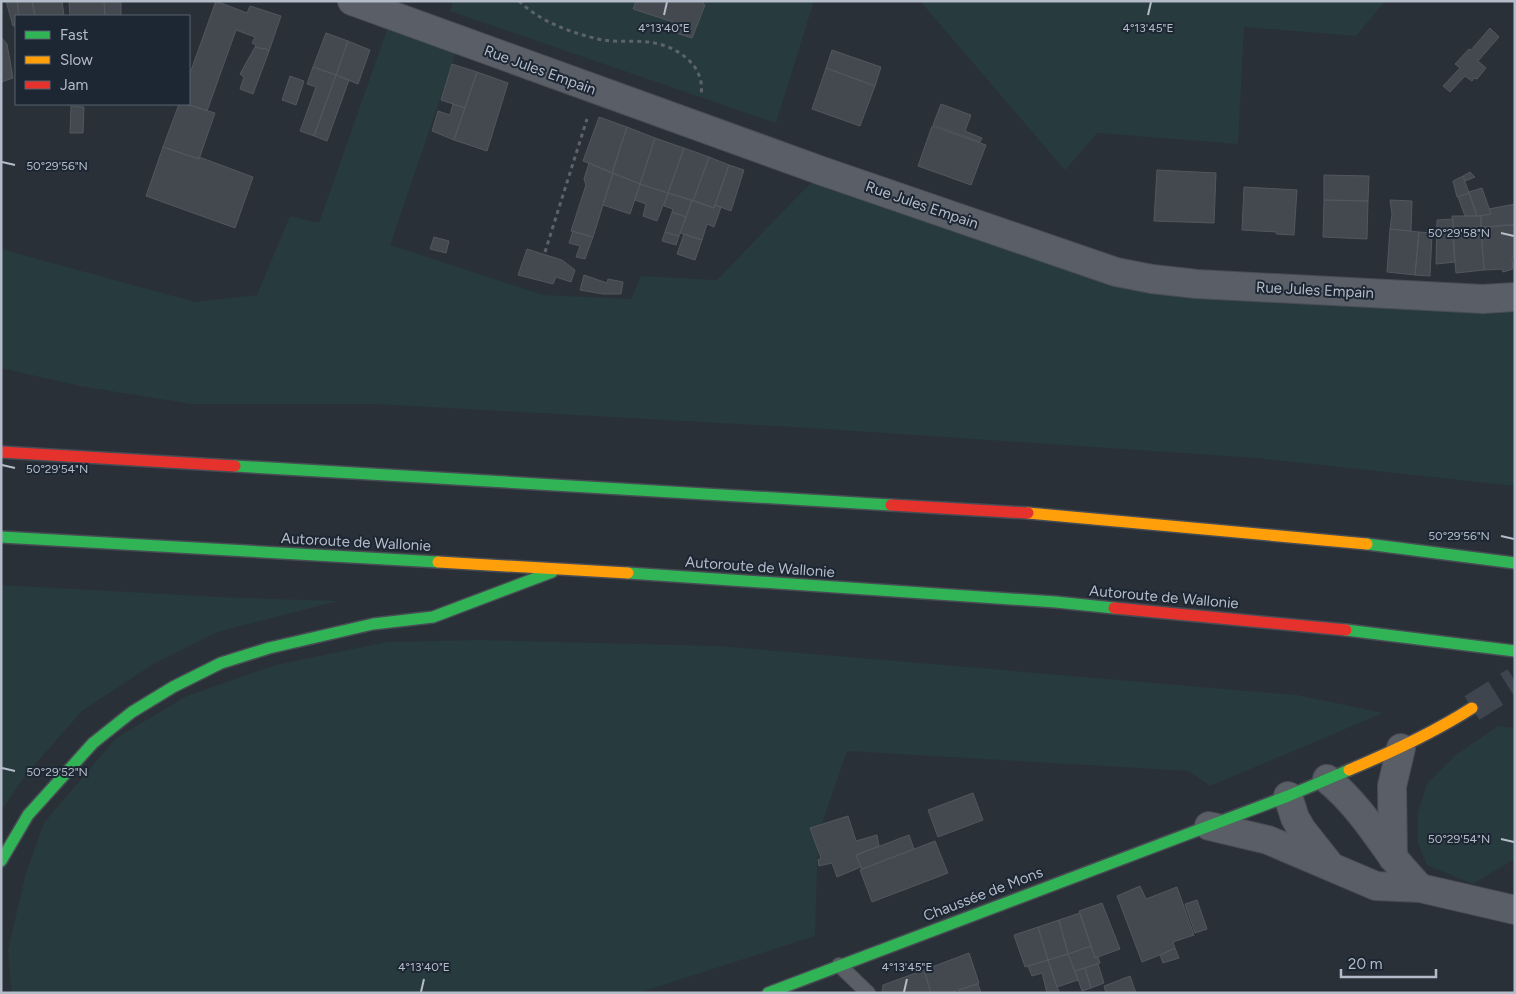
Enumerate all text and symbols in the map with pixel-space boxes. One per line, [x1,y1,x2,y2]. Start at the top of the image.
legend [15,15,190,105]
text: 4°13'40"E [638,21,690,35]
text: 4°13'45"E [1122,21,1174,35]
text: Fast [60,26,89,44]
street label: Rue Jules Empain [482,41,598,99]
text: Slow [60,51,93,69]
text: Jam [60,76,88,94]
text: 50°29'56"N [26,159,88,173]
street label: Rue Jules Empain [863,177,981,233]
text: 50°29'58"N [1428,226,1490,240]
street label: Rue Jules Empain [1256,278,1374,302]
text: 50°29'54"N [26,462,88,476]
street label: Autoroute de Wallonie [281,529,431,555]
text: 50°29'56"N [1428,529,1490,543]
street label: Autoroute de Wallonie [685,553,835,581]
street label: Autoroute de Wallonie [1089,581,1239,613]
text: 50°29'52"N [26,765,88,779]
text: 50°29'54"N [1428,832,1490,846]
street label: Chaussée de Mons [921,863,1045,925]
scale bar [1341,946,1436,978]
text: 20 m [1348,955,1382,973]
text: 4°13'40"E [398,960,450,974]
text: 4°13'45"E [881,960,933,974]

